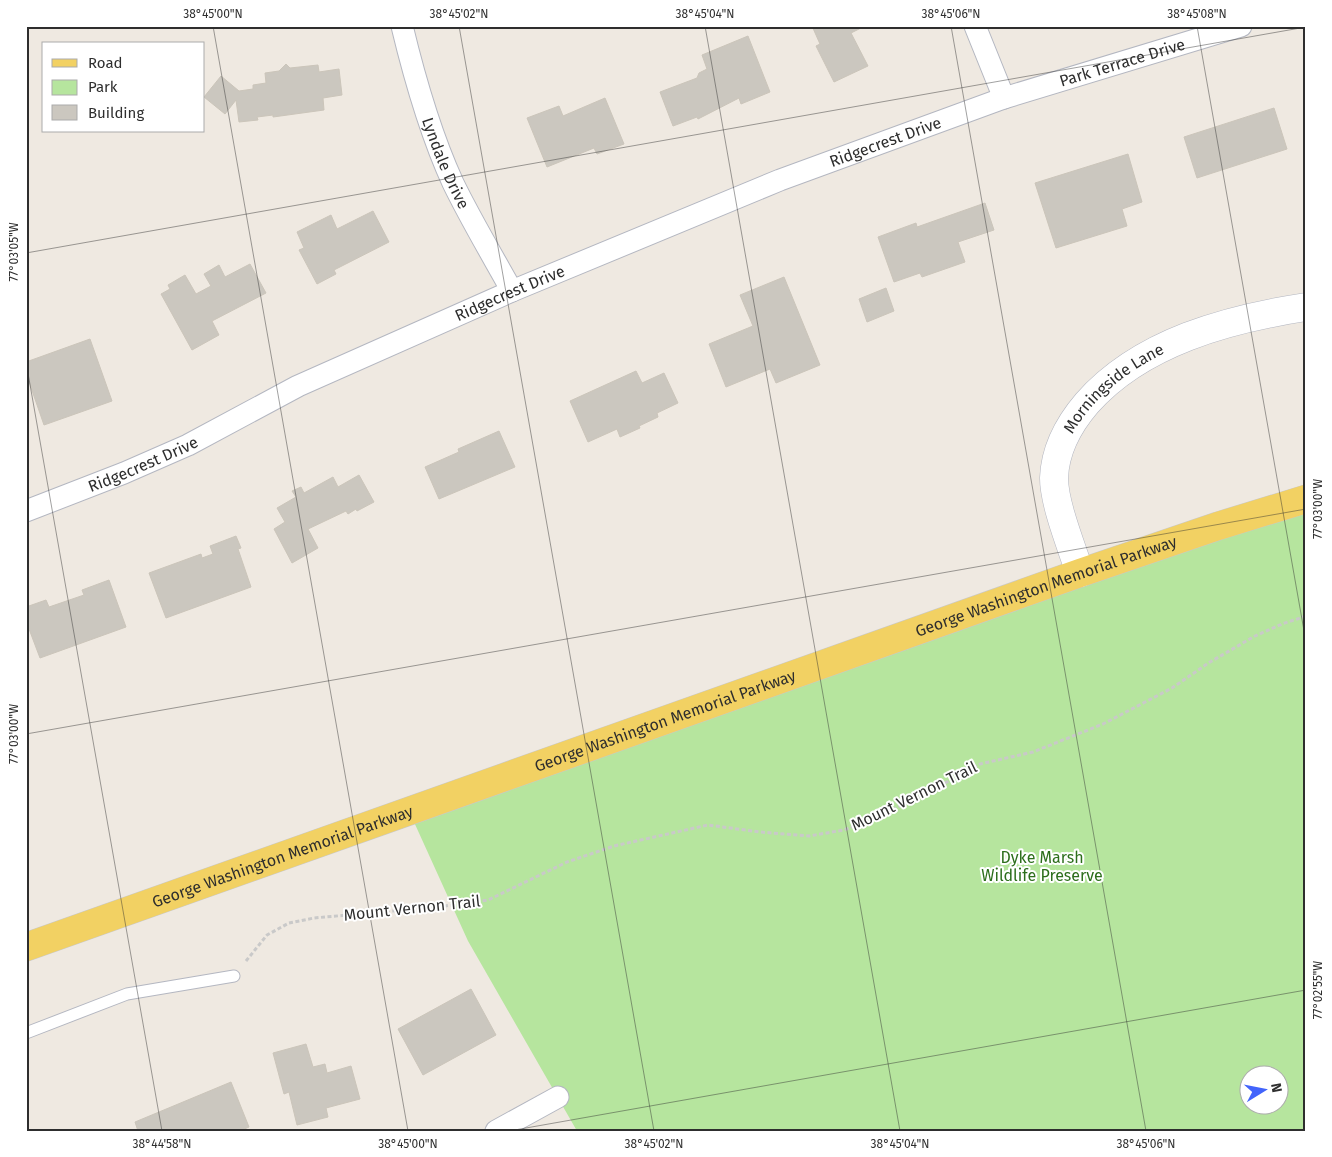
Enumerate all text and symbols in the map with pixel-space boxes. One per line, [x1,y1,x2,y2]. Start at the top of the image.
text: 38°45'00"N [183,7,243,21]
text: 38°45'02"N [430,7,488,21]
text: 38°45'04"N [676,7,734,21]
text: 38°45'06"N [921,7,981,21]
text: 38°45'08"N [1167,7,1227,21]
street label: Park Terrace Drive [1057,34,1187,90]
legend [42,42,205,132]
text: Road [88,54,123,72]
text: Park [88,78,118,96]
text: Building [88,104,144,122]
street label: Ridgecrest Drive [827,112,944,171]
street label: Lyndale Drive [419,115,474,212]
text: 77°03'05"W [7,222,21,282]
street label: Ridgecrest Drive [452,261,567,325]
street label: Morningside Lane [1059,339,1167,436]
street label: Ridgecrest Drive [85,432,201,496]
text: 77°03'00"W [1311,479,1325,539]
street label: George Washington Memorial Parkway [913,531,1179,640]
street label: George Washington Memorial Parkway [532,665,798,775]
text: 77°03'00"W [7,704,21,764]
street label: Mount Vernon Trail [848,757,980,835]
street label: George Washington Memorial Parkway [149,801,416,911]
park label: Dyke Marsh Wildlife Preserve [981,848,1103,885]
street label: Mount Vernon Trail [343,891,482,925]
text: 77°02'55"W [1311,961,1325,1019]
north arrow [1240,1064,1290,1114]
text: N [1267,1082,1285,1094]
text: 38°44'58"N [132,1137,192,1151]
text: 38°45'00"N [378,1137,438,1151]
text: 38°45'02"N [625,1137,683,1151]
text: 38°45'04"N [871,1137,929,1151]
text: 38°45'06"N [1116,1137,1176,1151]

